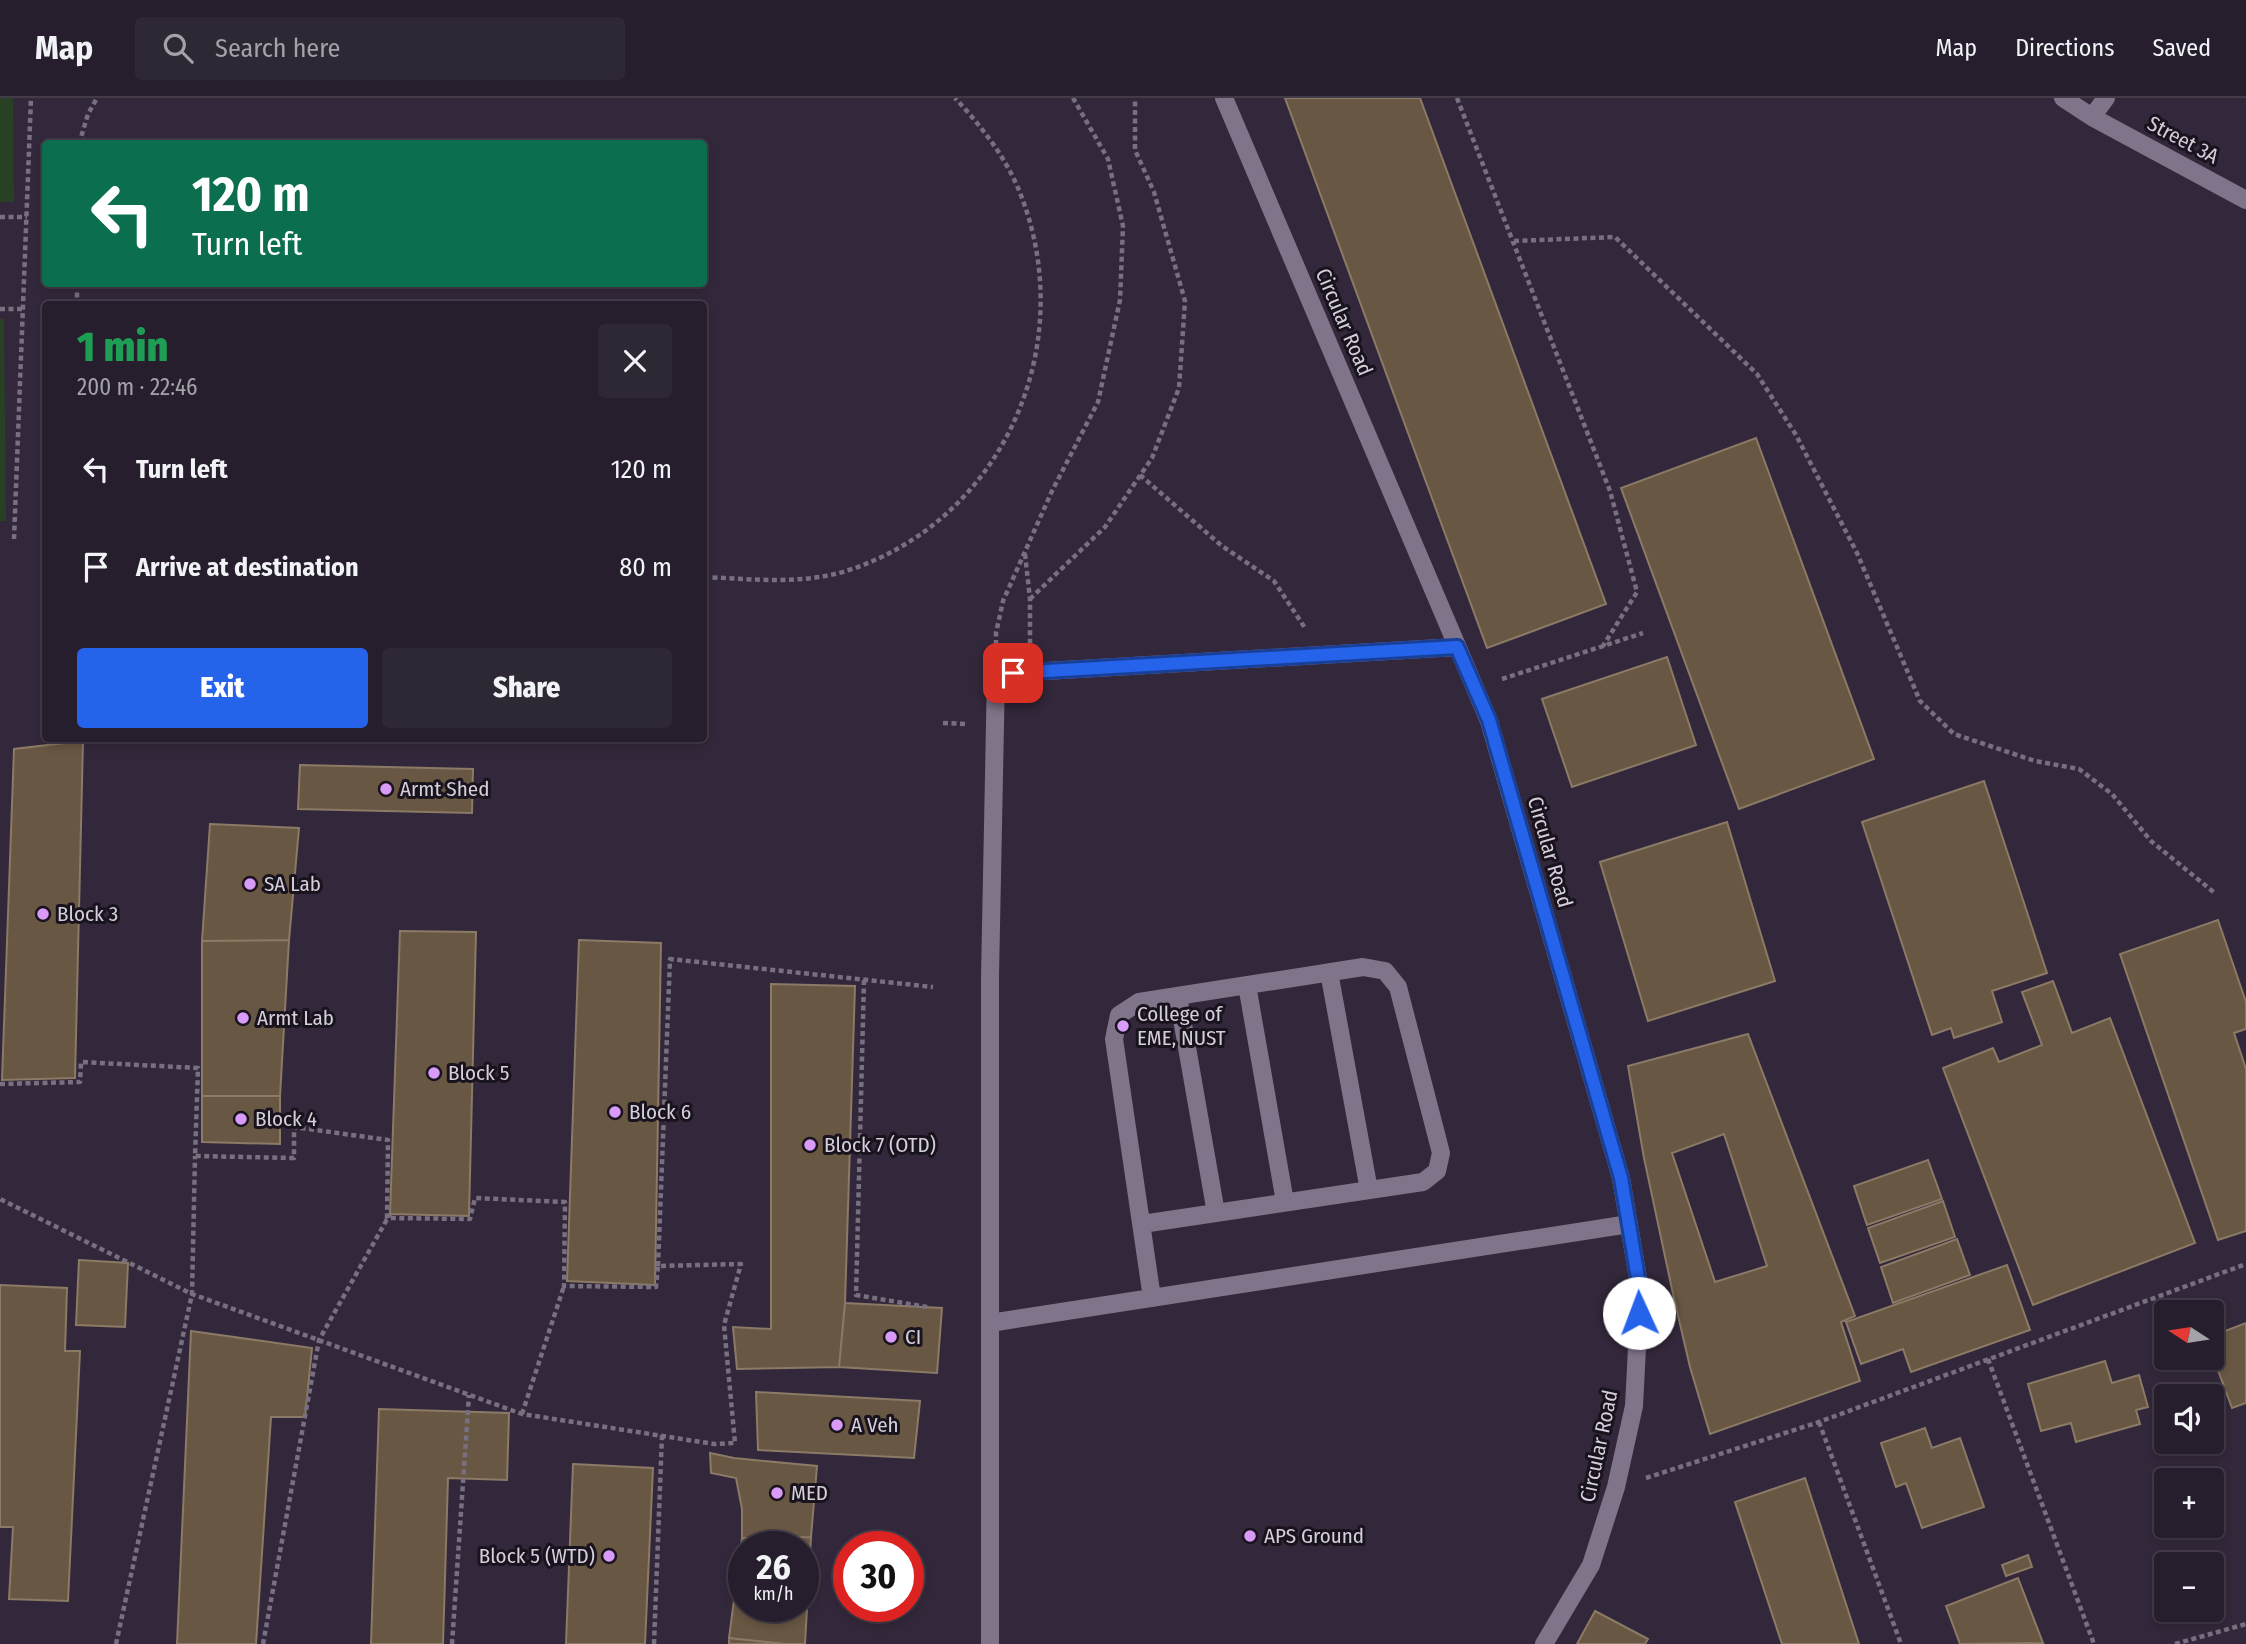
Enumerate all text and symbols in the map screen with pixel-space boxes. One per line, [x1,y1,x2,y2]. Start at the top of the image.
search box [135,17,625,80]
text: Map [35,28,93,68]
icon: search [159,29,197,67]
text: Search here [215,33,340,64]
text: Map [1936,34,1977,62]
text: Directions [2015,34,2114,62]
text: Saved [2152,34,2211,62]
street label: Street 3A [2143,110,2223,170]
text: 120 m [192,165,310,224]
icon: left [77,168,168,259]
text: Turn left [192,225,302,263]
street label: Circular Road [1310,264,1378,380]
text: 1 min [77,322,168,372]
button: close [598,324,672,398]
text: 200 m · 22:46 [77,373,197,401]
icon: left [77,450,115,488]
text: Turn left [136,454,228,485]
text: 120 m [611,454,672,485]
icon: arrive [77,548,115,586]
text: Arrive at destination [136,552,359,583]
text: 80 m [619,552,672,583]
pin [983,643,1043,703]
button: Exit [77,648,368,728]
button: Share [382,648,672,728]
icon: arrive [994,654,1032,692]
place label: Armt Shed [400,776,489,802]
marker: Armt Shed [378,781,394,797]
street label: Circular Road [1522,794,1578,910]
place label: SA Lab [264,871,321,897]
marker: SA Lab [242,876,258,892]
place label: Block 3 [57,901,118,927]
marker: Block 3 [35,906,51,922]
place label: College of EME, NUST [1137,1001,1226,1051]
place label: Armt Lab [257,1005,334,1031]
marker: Armt Lab [235,1010,251,1026]
marker: College of EME, NUST [1115,1018,1131,1034]
place label: Block 5 [448,1060,509,1086]
marker: Block 5 [426,1065,442,1081]
place label: Block 6 [629,1099,691,1125]
marker: Block 6 [607,1104,623,1120]
place label: Block 4 [255,1106,317,1132]
marker: Block 4 [233,1111,249,1127]
place label: Block 7 (OTD) [824,1132,936,1158]
marker: Block 7 (OTD) [802,1137,818,1153]
position arrow [1602,1276,1676,1350]
north arrow [2154,1300,2224,1370]
map controls [2154,1300,2224,1622]
place label: CI [905,1324,921,1350]
marker: CI [883,1329,899,1345]
button: sound [2154,1384,2224,1454]
street label: Circular Road [1574,1388,1624,1504]
place label: A Veh [851,1412,899,1438]
marker: A Veh [829,1417,845,1433]
button: + [2154,1468,2224,1538]
place label: MED [791,1480,828,1506]
marker: MED [769,1485,785,1501]
place label: APS Ground [1264,1523,1364,1549]
marker: APS Ground [1242,1528,1258,1544]
speed limit sign: 30 [833,1531,924,1622]
place label: Block 5 (WTD) [479,1543,595,1569]
text: 26 [756,1546,791,1588]
marker: Block 5 (WTD) [601,1548,617,1564]
button: − [2154,1552,2224,1622]
text: km/h [753,1583,794,1605]

